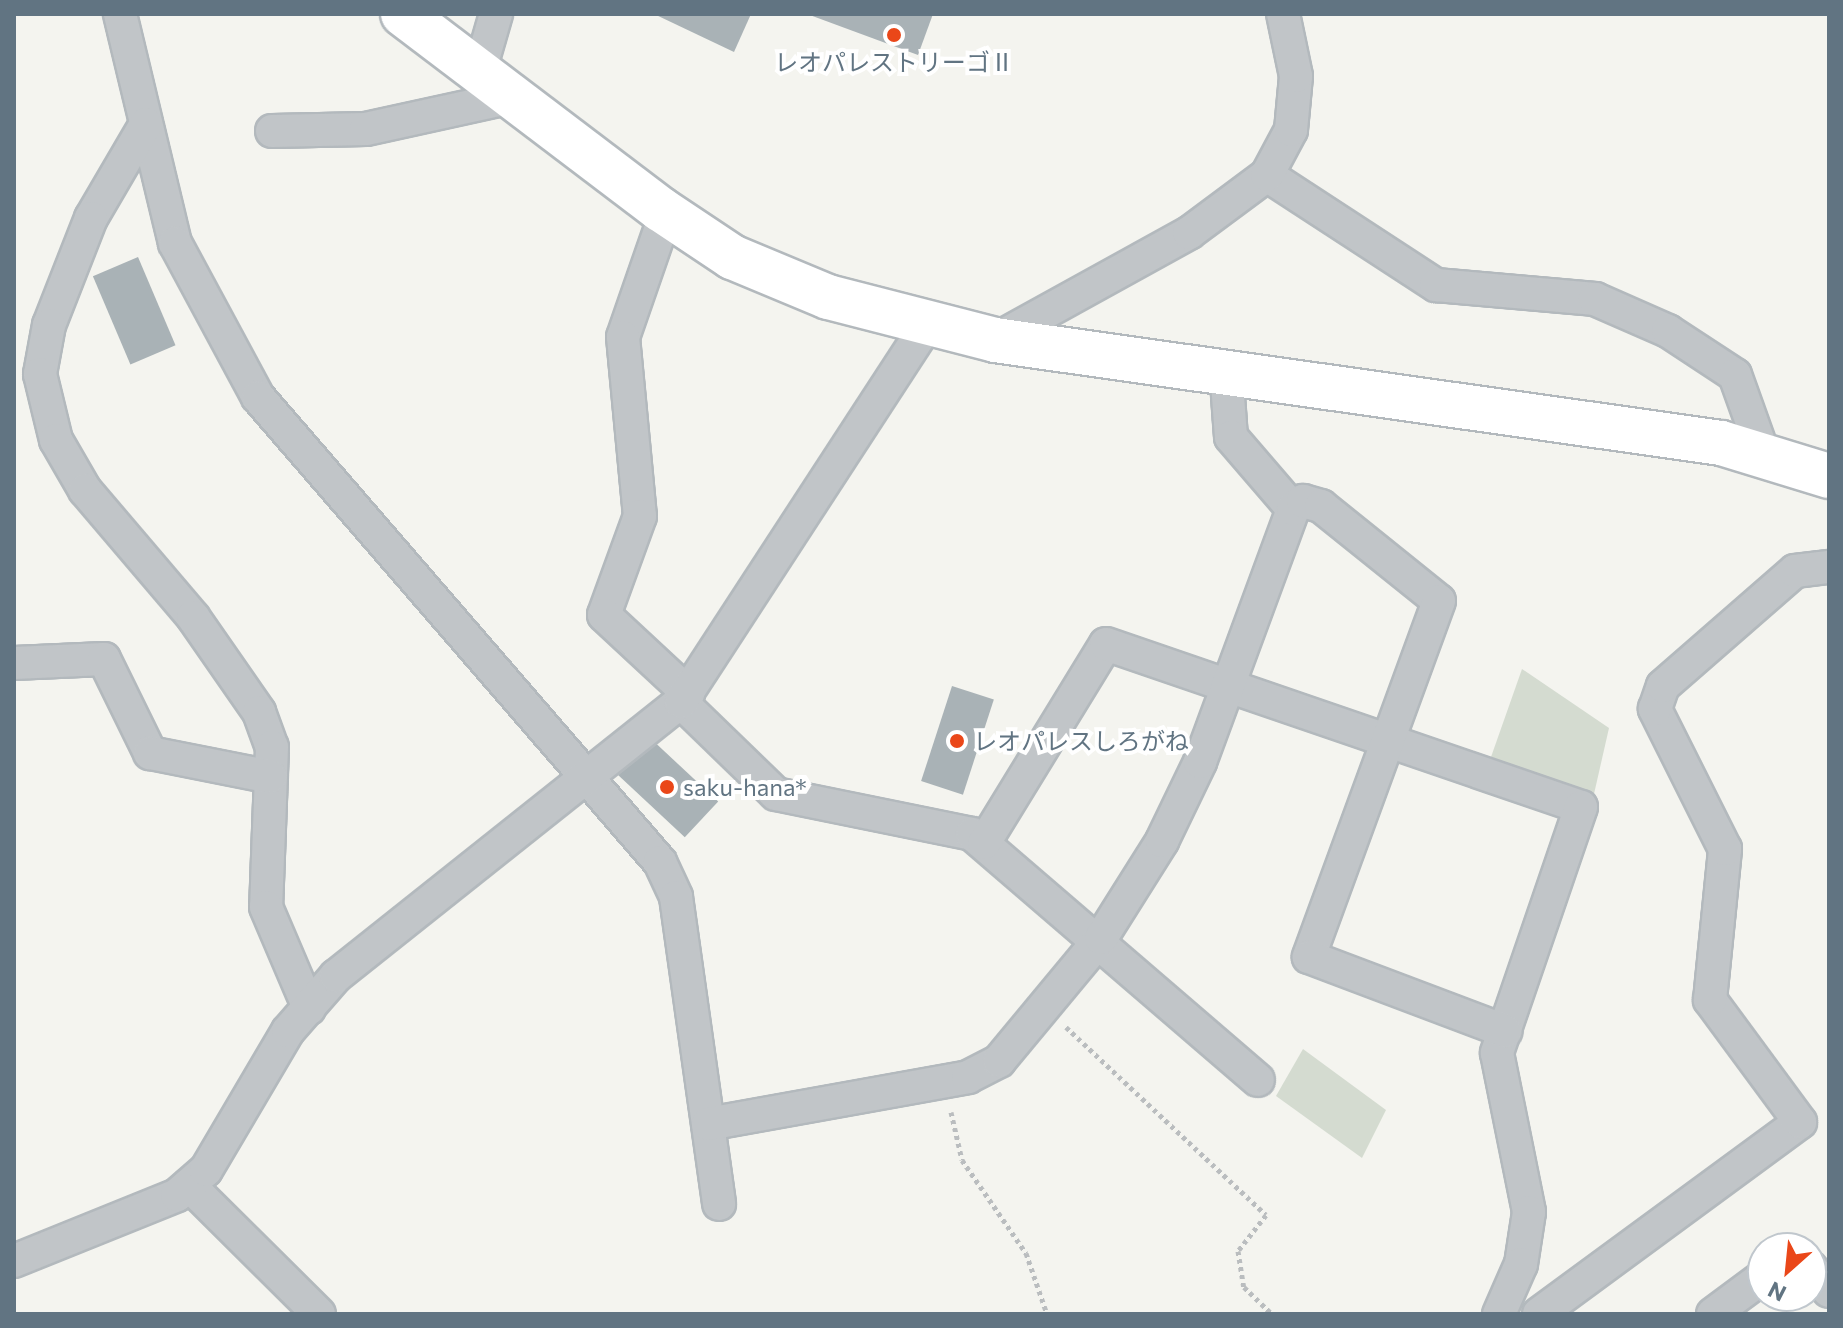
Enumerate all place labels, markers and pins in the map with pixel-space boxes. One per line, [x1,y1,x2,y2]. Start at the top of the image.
marker: レオパレストリーゴⅡ [885,26,903,44]
place label: レオパレストリーゴⅡ [774,48,1014,76]
place label: レオパレスしろがね [973,727,1189,755]
marker: レオパレスしろがね [948,732,966,750]
place label: saku-hana* [683,773,807,801]
marker: saku-hana* [658,778,676,796]

